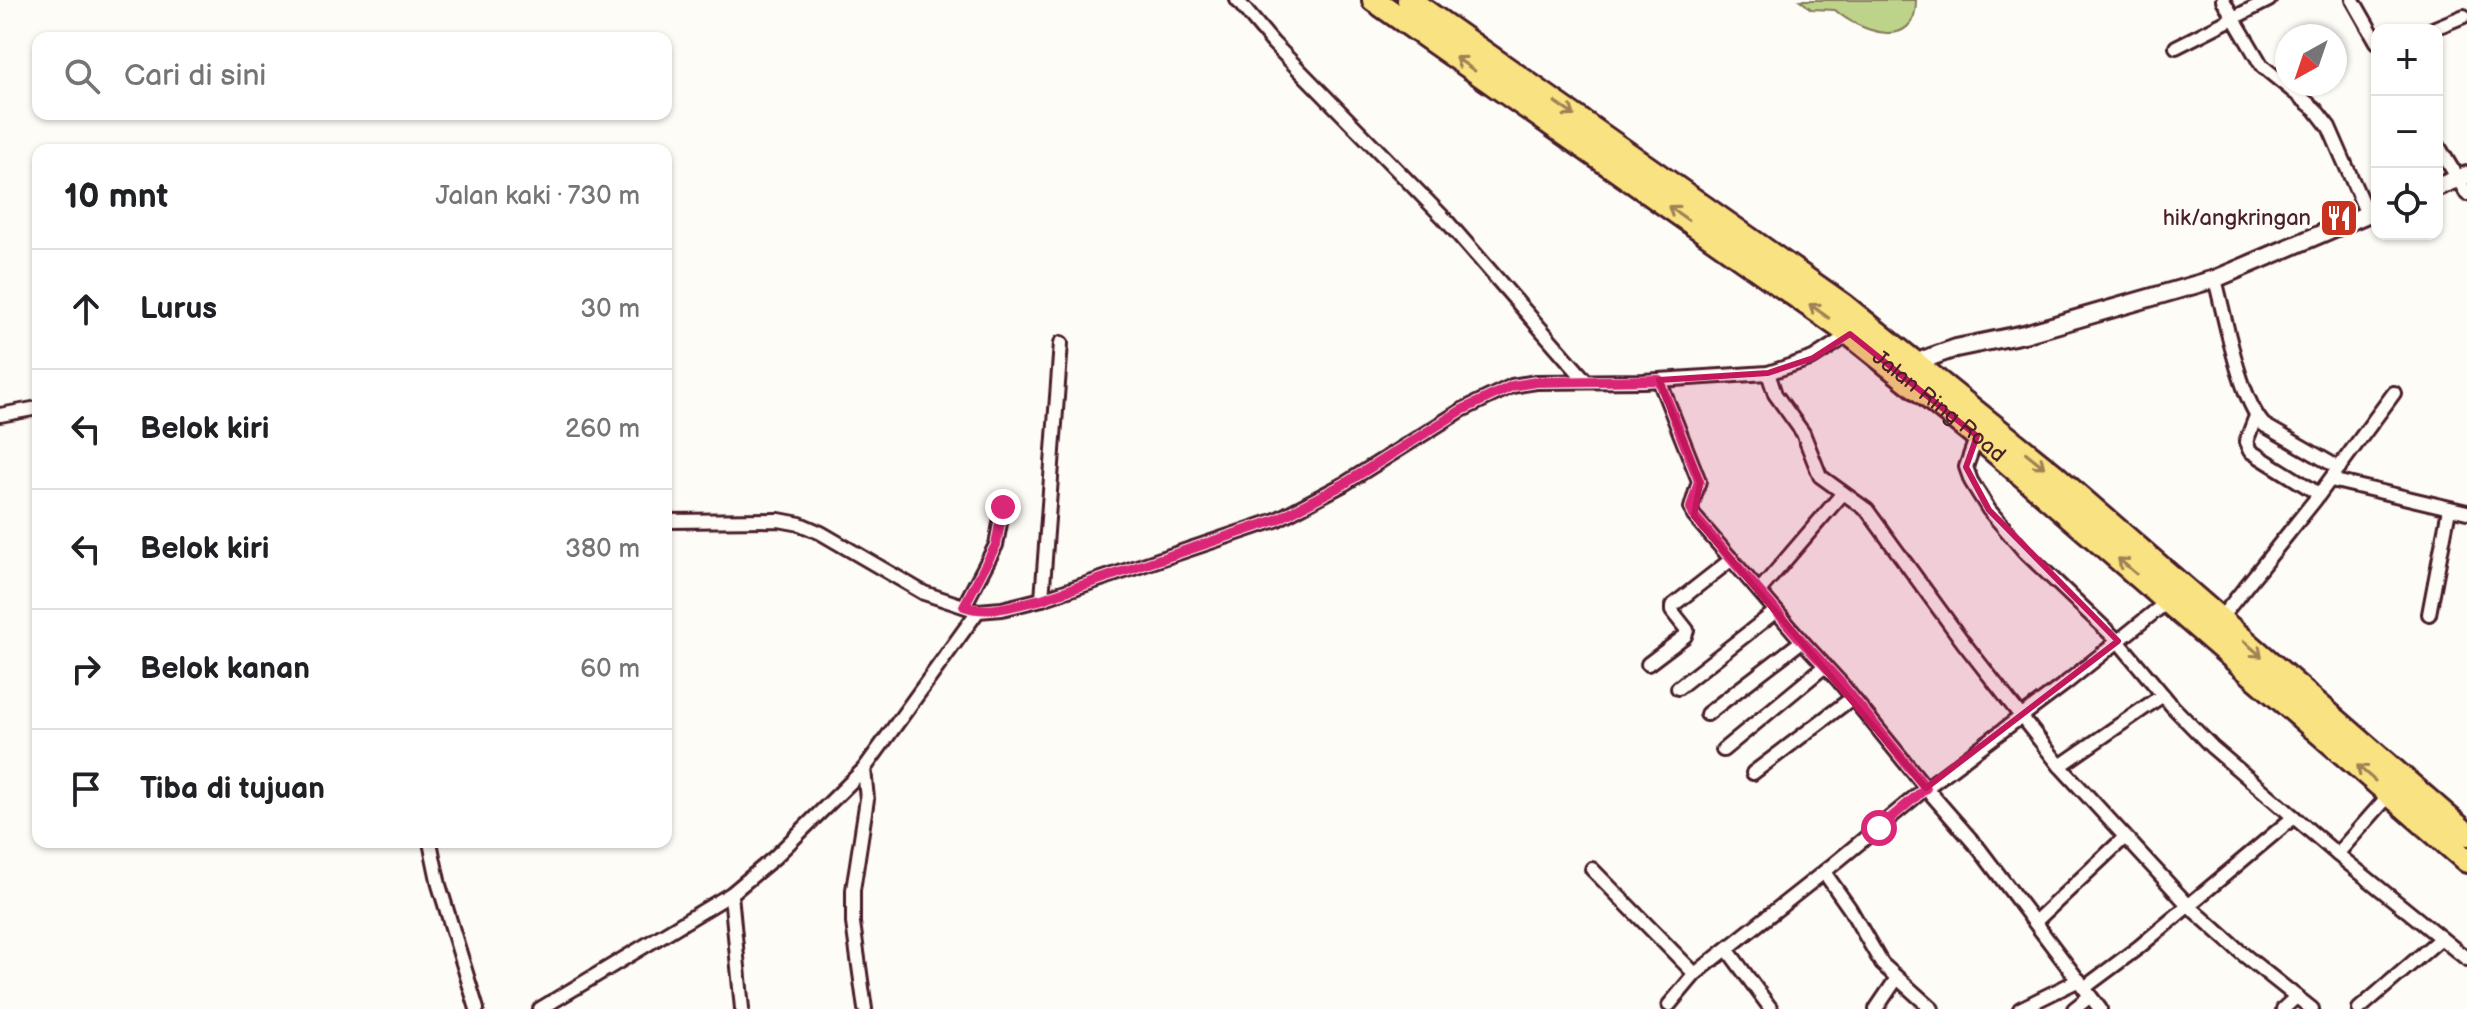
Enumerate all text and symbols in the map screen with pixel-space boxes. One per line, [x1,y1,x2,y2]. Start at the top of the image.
north arrow [2275,24,2347,96]
map controls [2371,24,2443,240]
button: + [2371,24,2443,96]
search box [32,32,672,120]
icon: search [60,54,104,98]
one-way arrow [1455,56,1477,72]
text: Cari di sini [124,58,266,94]
button: − [2371,96,2443,168]
one-way arrow [1554,101,1576,117]
button: locate [2371,168,2443,240]
text: 10 mnt [64,176,168,217]
text: Jalan kaki · 730 m [436,181,640,212]
restaurant icon: hik/angkringan [2318,197,2360,239]
one-way arrow [1668,205,1689,222]
place label: hik/angkringan [2163,205,2311,232]
icon: ahead [64,287,108,331]
text: Lurus [140,291,217,327]
text: 30 m [580,294,640,325]
one-way arrow [1808,303,1830,320]
street label: Jalan Ring Road [1867,344,2011,468]
icon: left [64,407,108,451]
text: Belok kiri [140,411,269,447]
text: 260 m [565,414,640,445]
one-way arrow [2025,451,2045,469]
route end [985,489,1021,525]
icon: left [64,527,108,571]
text: Belok kiri [140,531,269,567]
text: 380 m [565,534,640,565]
one-way arrow [2117,557,2138,575]
one-way arrow [2242,640,2262,658]
icon: right [64,647,108,691]
text: Belok kanan [140,651,310,687]
text: 60 m [580,654,640,685]
one-way arrow [2356,764,2376,782]
icon: arrive [64,767,108,811]
text: Tiba di tujuan [140,771,325,807]
route start [1861,810,1897,846]

